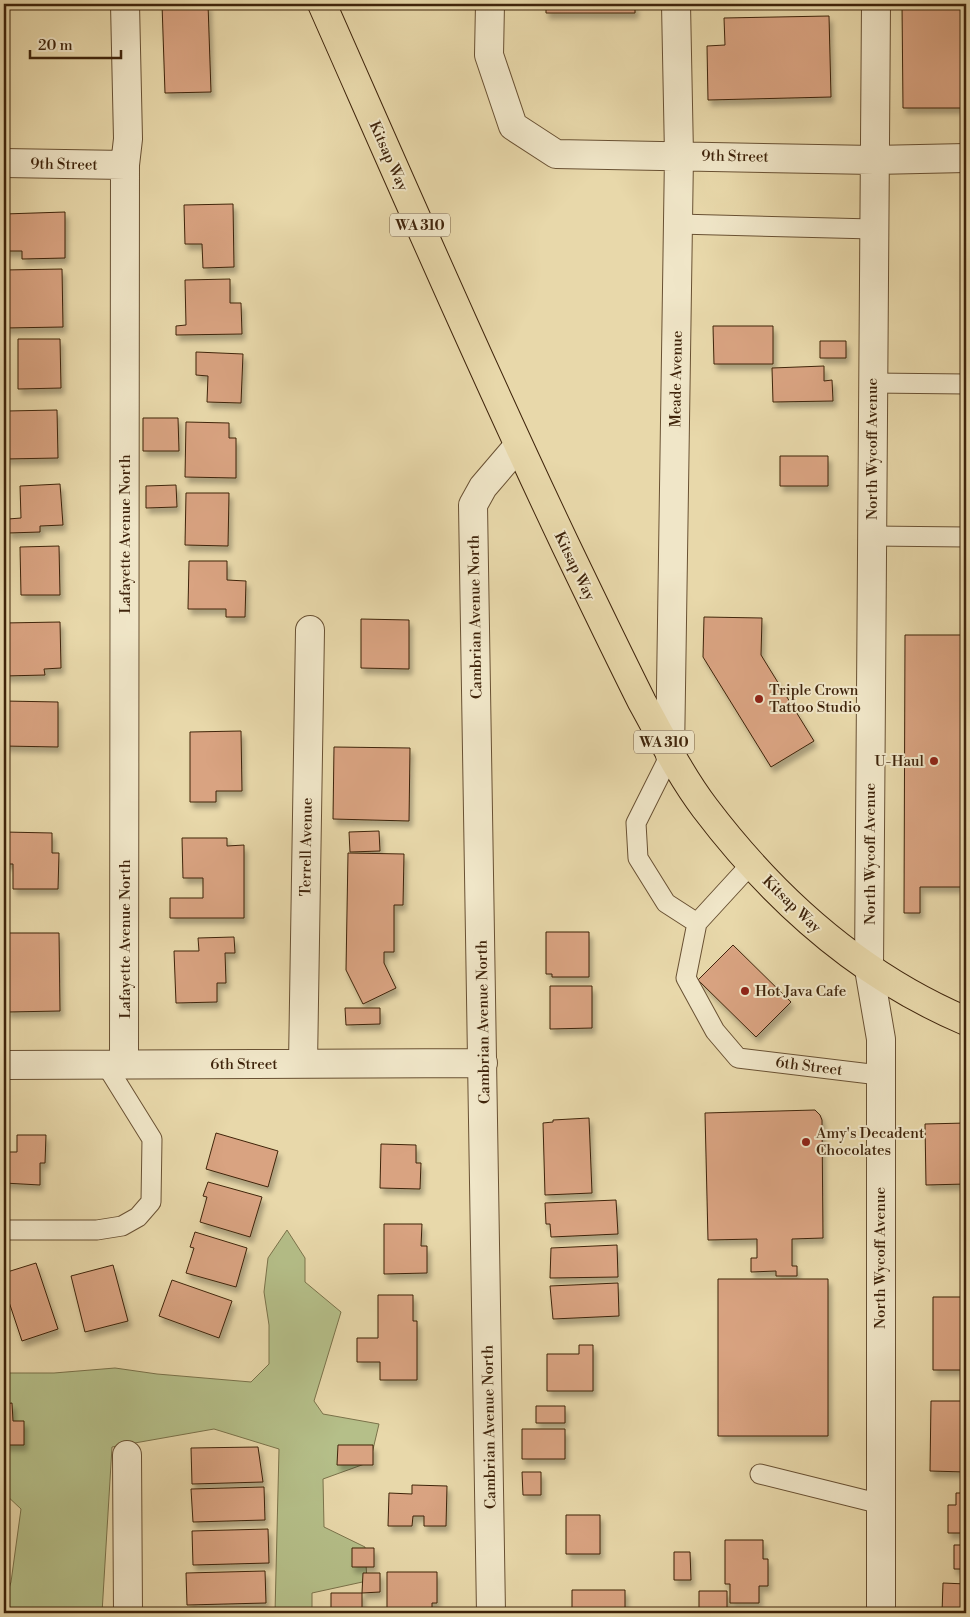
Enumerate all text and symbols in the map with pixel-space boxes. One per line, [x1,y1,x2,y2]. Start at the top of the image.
scale bar [30,28,121,60]
text: 20 m [38,36,73,55]
street label: Kitsap Way [365,118,413,195]
street label: 9th Street [701,146,770,167]
street label: 9th Street [30,154,99,175]
road number: WA 310 [390,214,450,236]
street label: Meade Avenue [666,330,687,428]
street label: North Wycoff Avenue [863,378,882,520]
street label: Lafayette Avenue North [116,454,135,614]
street label: Kitsap Way [550,529,600,604]
street label: Cambrian Avenue North [465,535,486,699]
place label: Triple Crown Tattoo Studio [769,681,861,717]
marker: Triple Crown Tattoo Studio [753,693,765,705]
road number: WA 310 [634,730,694,754]
place label: U-Haul [874,752,925,771]
marker: U-Haul [928,755,940,767]
street label: North Wycoff Avenue [861,783,880,925]
street label: Terrell Avenue [296,797,317,897]
street label: Lafayette Avenue North [116,859,135,1019]
street label: Kitsap Way [758,872,825,938]
street label: Cambrian Avenue North [473,940,494,1104]
place label: Hot Java Cafe [755,982,846,1001]
marker: Hot Java Cafe [739,985,751,997]
street label: 6th Street [774,1053,844,1080]
street label: 6th Street [210,1055,278,1074]
place label: Amy's Decadent Chocolates [815,1124,925,1160]
marker: Amy's Decadent Chocolates [800,1136,812,1148]
street label: North Wycoff Avenue [871,1187,890,1329]
street label: Cambrian Avenue North [479,1345,500,1509]

